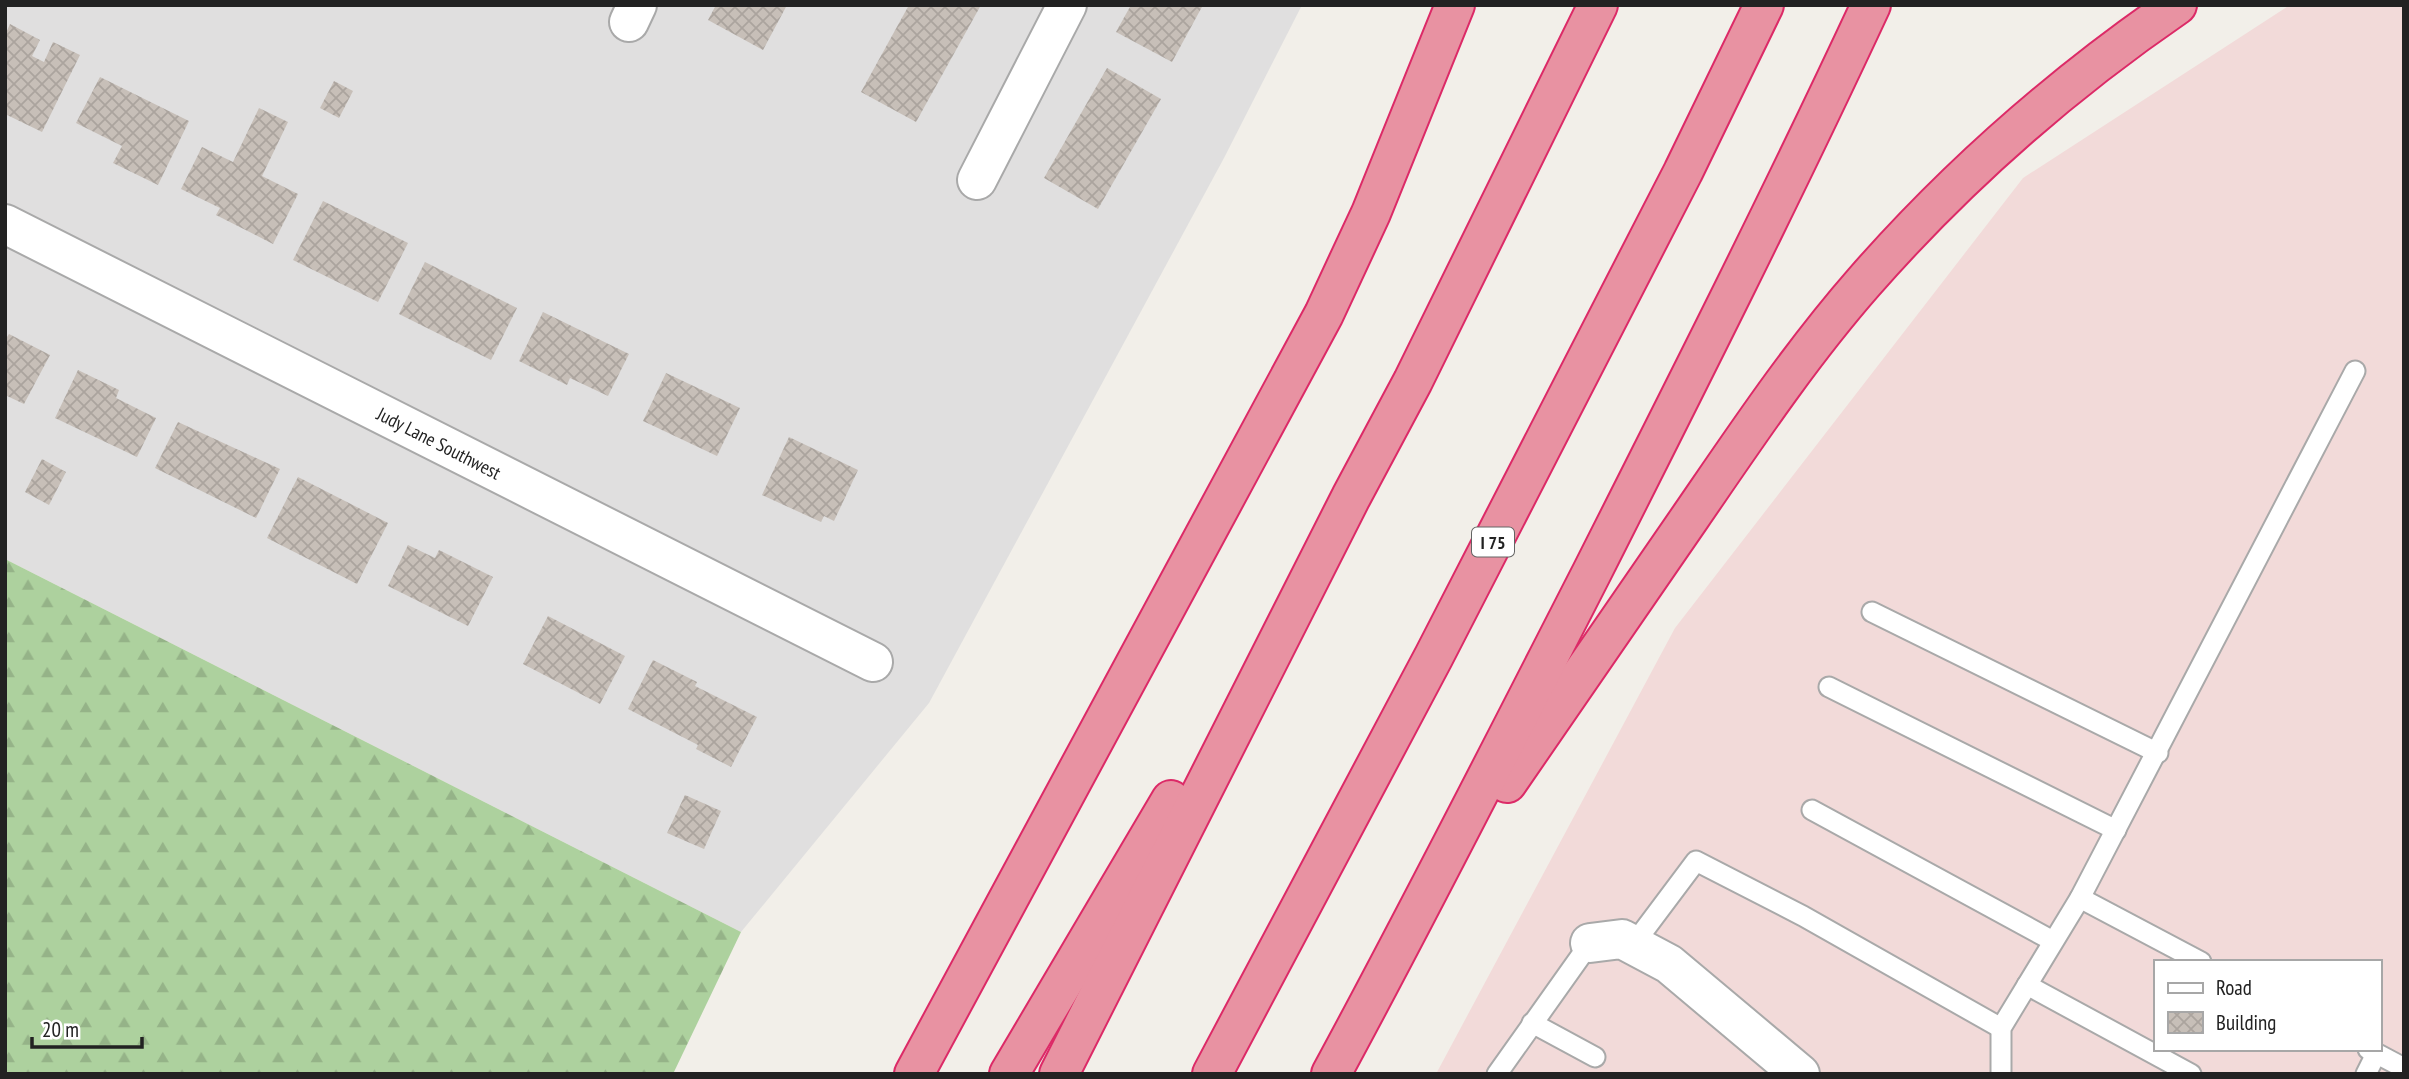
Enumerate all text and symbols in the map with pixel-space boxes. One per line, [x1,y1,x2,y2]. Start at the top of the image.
street label: Judy Lane Southwest [372,401,506,485]
road number: I 75 [1472,528,1514,556]
legend [2154,960,2381,1051]
text: Road [2216,974,2252,1001]
scale bar [32,1006,142,1050]
text: Building [2216,1009,2276,1036]
text: 20 m [42,1016,79,1043]

